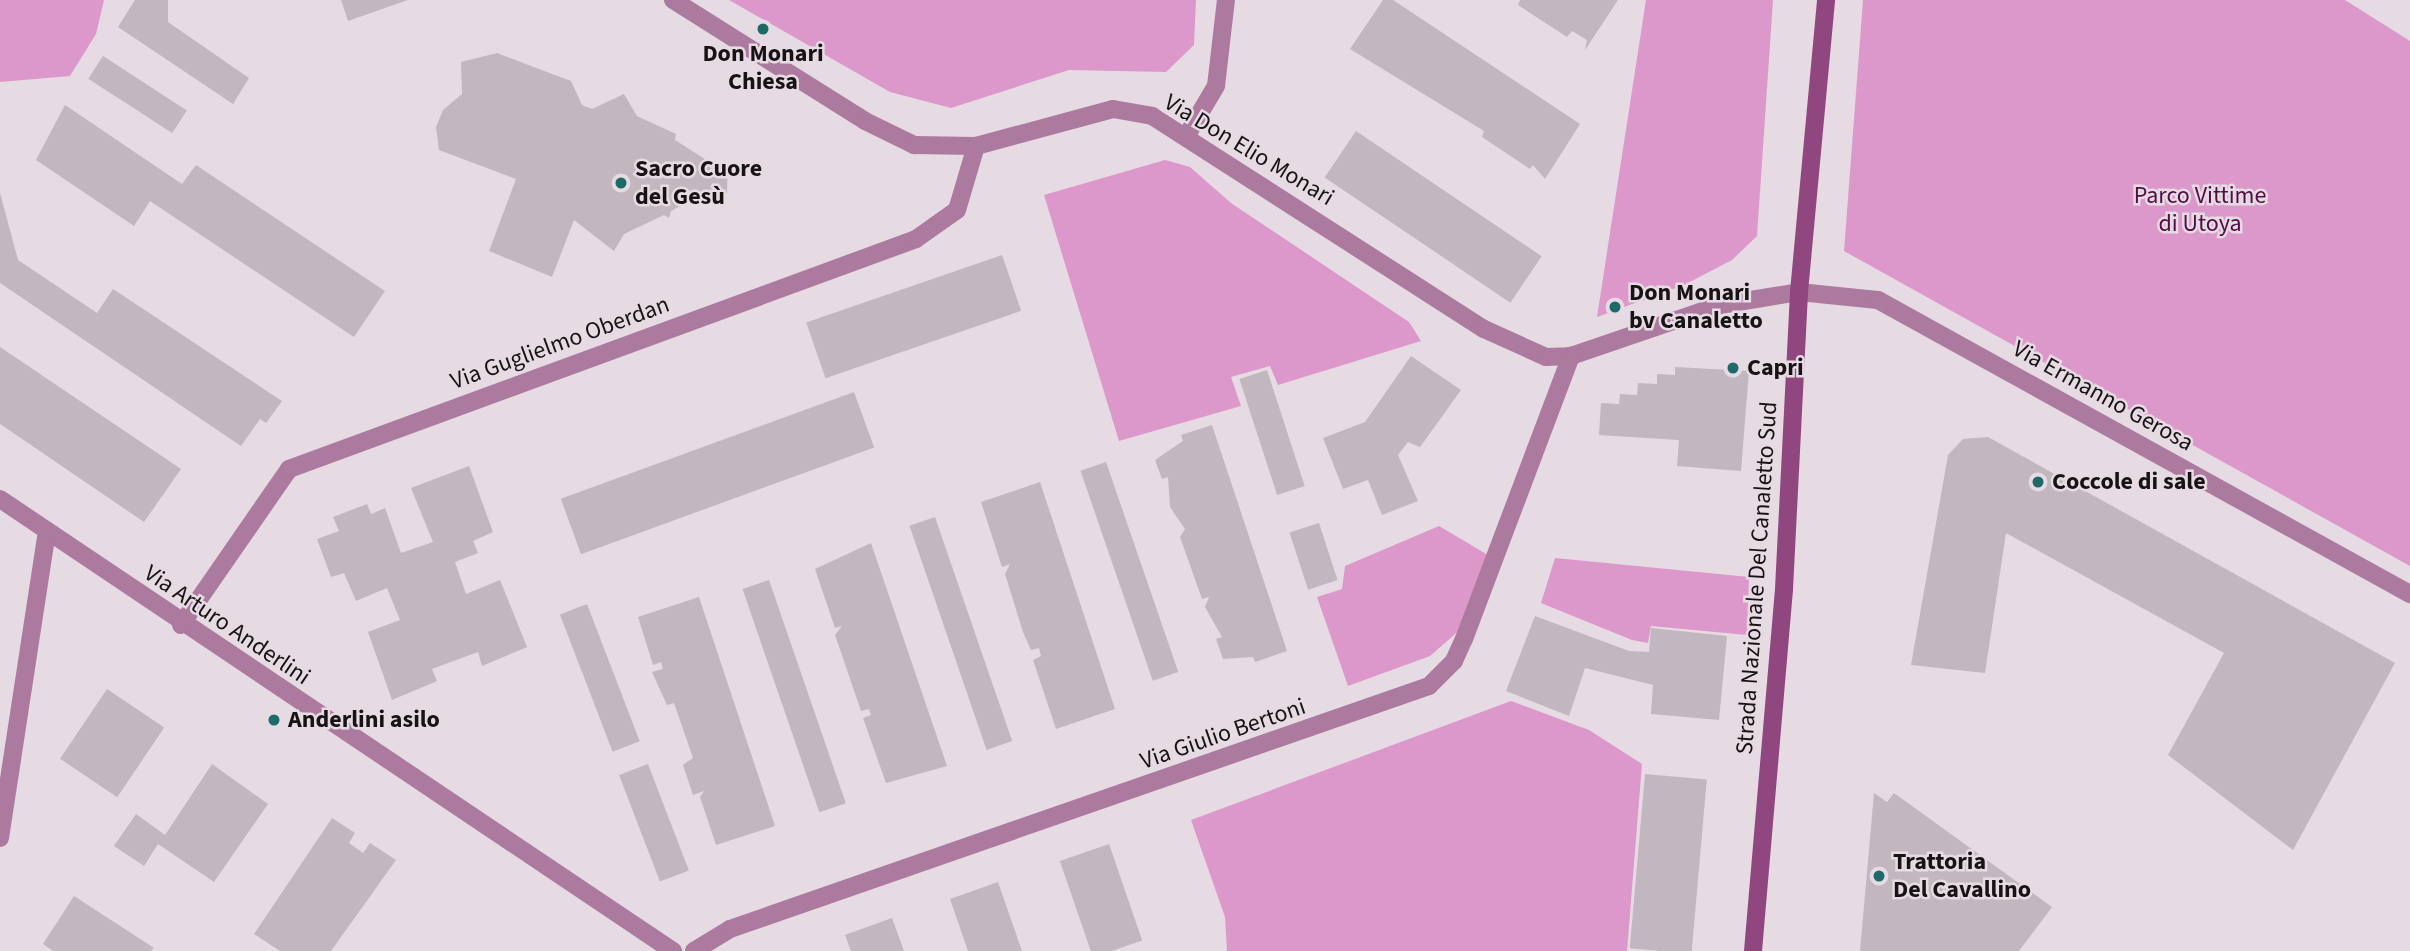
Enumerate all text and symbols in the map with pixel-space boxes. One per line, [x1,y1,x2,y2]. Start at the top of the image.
marker: Don Monari Chiesa [755,21,771,37]
place label: Don Monari Chiesa [702,40,824,96]
street label: Via Don Elio Monari [1159,88,1339,212]
place label: Sacro Cuore del Gesù [635,155,762,211]
marker: Sacro Cuore del Gesù [613,175,629,191]
park label: Parco Vittime di Utoya [2134,182,2266,238]
place label: Don Monari bv Canaletto [1629,279,1763,335]
street label: Via Guglielmo Oberdan [447,290,673,396]
marker: Don Monari bv Canaletto [1607,299,1623,315]
street label: Via Ermanno Gerosa [2008,334,2198,458]
place label: Capri [1747,354,1804,382]
marker: Capri [1725,360,1741,376]
street label: Strada Nazionale Del Canaletto Sud [1730,400,1784,756]
place label: Coccole di sale [2052,468,2206,496]
marker: Coccole di sale [2030,474,2046,490]
street label: Via Arturo Anderlini [138,559,316,691]
street label: Via Giulio Bertoni [1137,692,1309,776]
place label: Anderlini asilo [288,706,440,734]
marker: Anderlini asilo [266,712,282,728]
place label: Trattoria Del Cavallino [1893,848,2031,904]
marker: Trattoria Del Cavallino [1871,868,1887,884]

